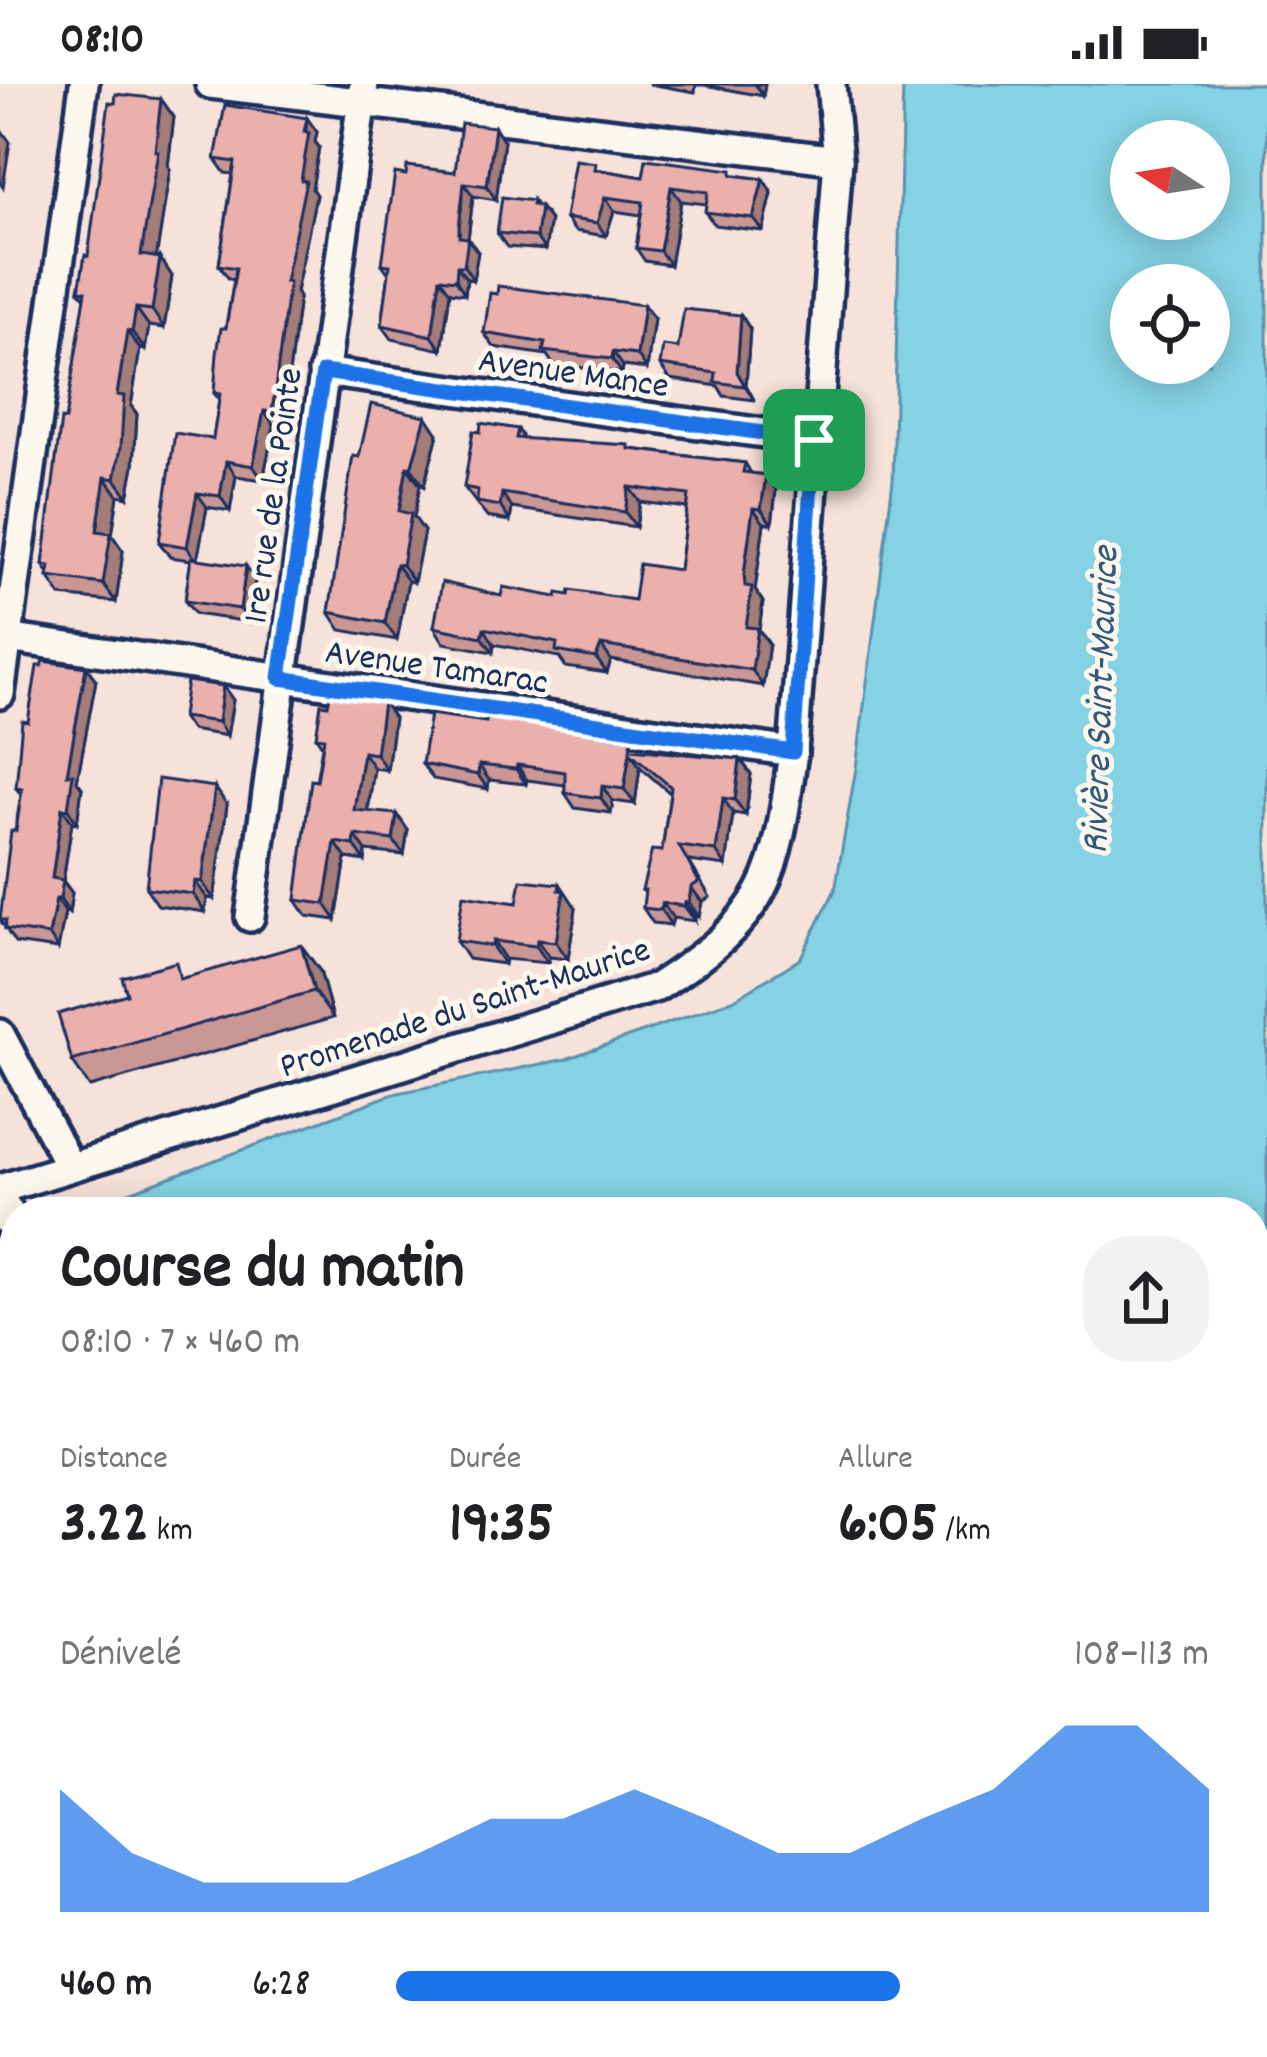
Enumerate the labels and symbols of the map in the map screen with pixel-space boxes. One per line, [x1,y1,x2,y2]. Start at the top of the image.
north arrow [1110,120,1230,240]
street label: Avenue Mance [475,337,672,415]
street label: 1re rue de la Pointe [232,365,320,627]
pin [763,389,865,491]
water label: Rivière Saint-Maurice [1071,544,1136,855]
street label: Avenue Tamarac [321,629,551,711]
street label: Promenade du Saint-Maurice [274,926,658,1095]

